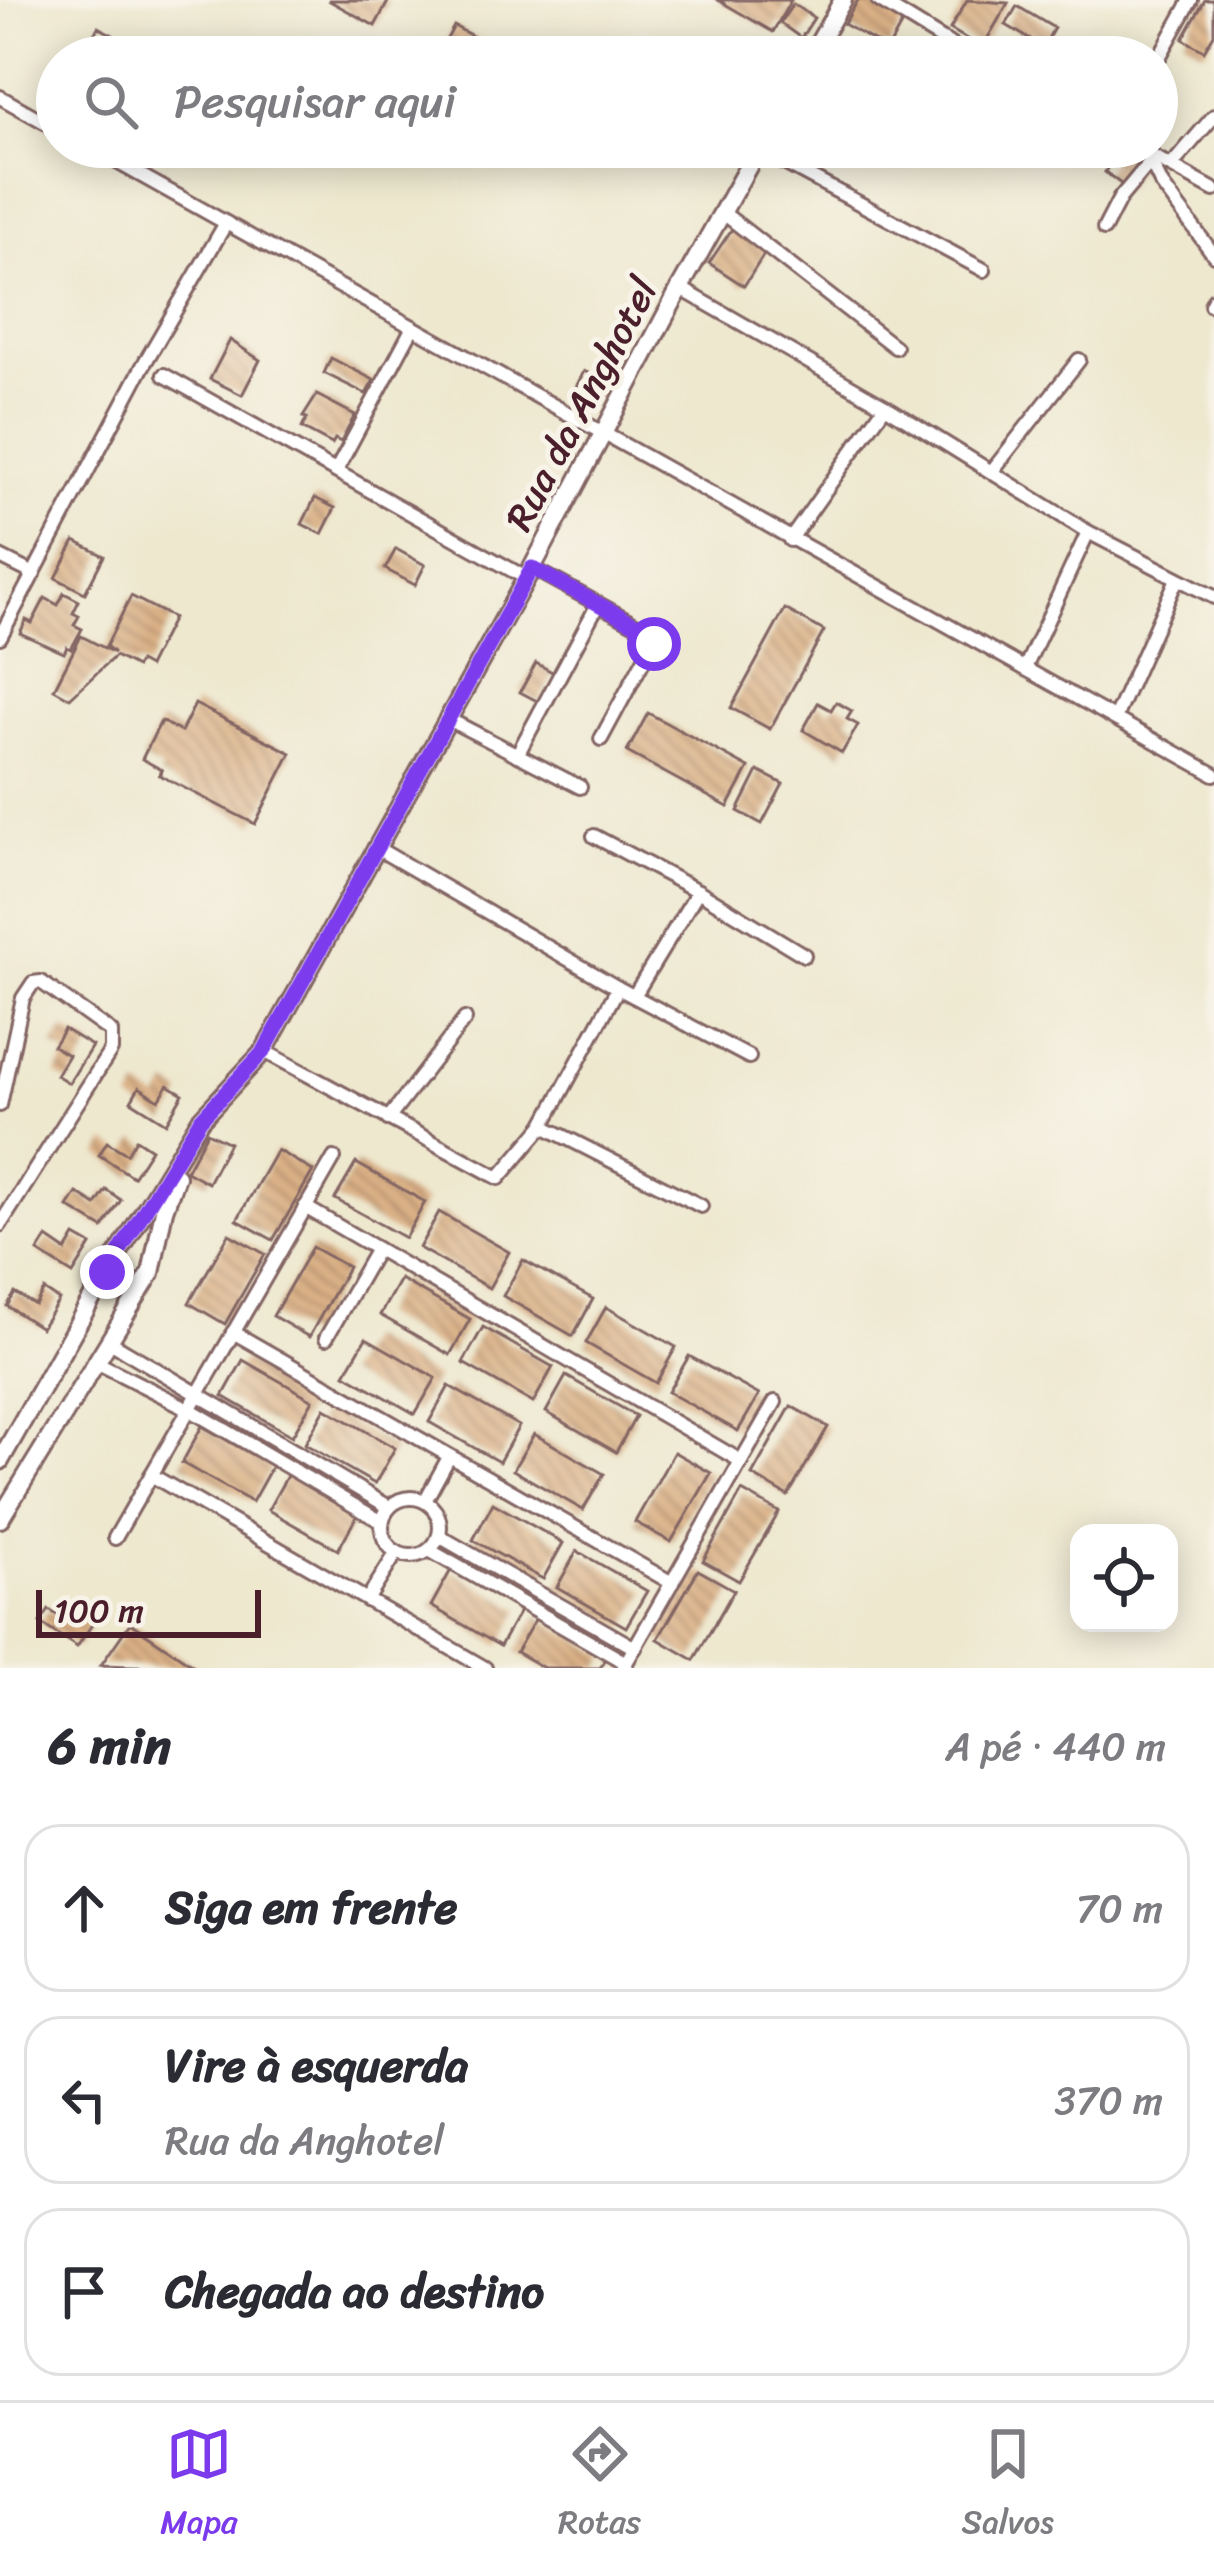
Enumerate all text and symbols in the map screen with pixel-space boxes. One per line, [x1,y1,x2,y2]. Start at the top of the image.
search box [36,36,1178,168]
text: Pesquisar aqui [174,62,456,142]
icon: search [78,69,144,135]
street label: Rua da Anghotel [485,264,677,544]
route start [627,617,681,671]
route end [80,1245,134,1299]
map controls [1070,1524,1178,1632]
button: locate [1070,1524,1178,1632]
text: 100 m [54,1582,144,1640]
scale bar [36,1584,261,1637]
text: 6 min [48,1701,171,1791]
text: A pé · 440 m [945,1712,1166,1781]
text: Siga em frente [165,1868,457,1948]
text: 70 m [1076,1874,1163,1943]
icon: ahead [51,1875,117,1941]
text: Vire à esquerda [165,2026,468,2106]
text: 370 m [1055,2066,1163,2135]
icon: left [51,2067,117,2133]
text: Rua da Anghotel [165,2106,444,2175]
text: Chegada ao destino [165,2252,544,2332]
icon: arrive [51,2259,117,2325]
tab: Mapa [160,2421,238,2551]
tab: Rotas [558,2421,641,2551]
tab: Salvos [961,2421,1054,2551]

